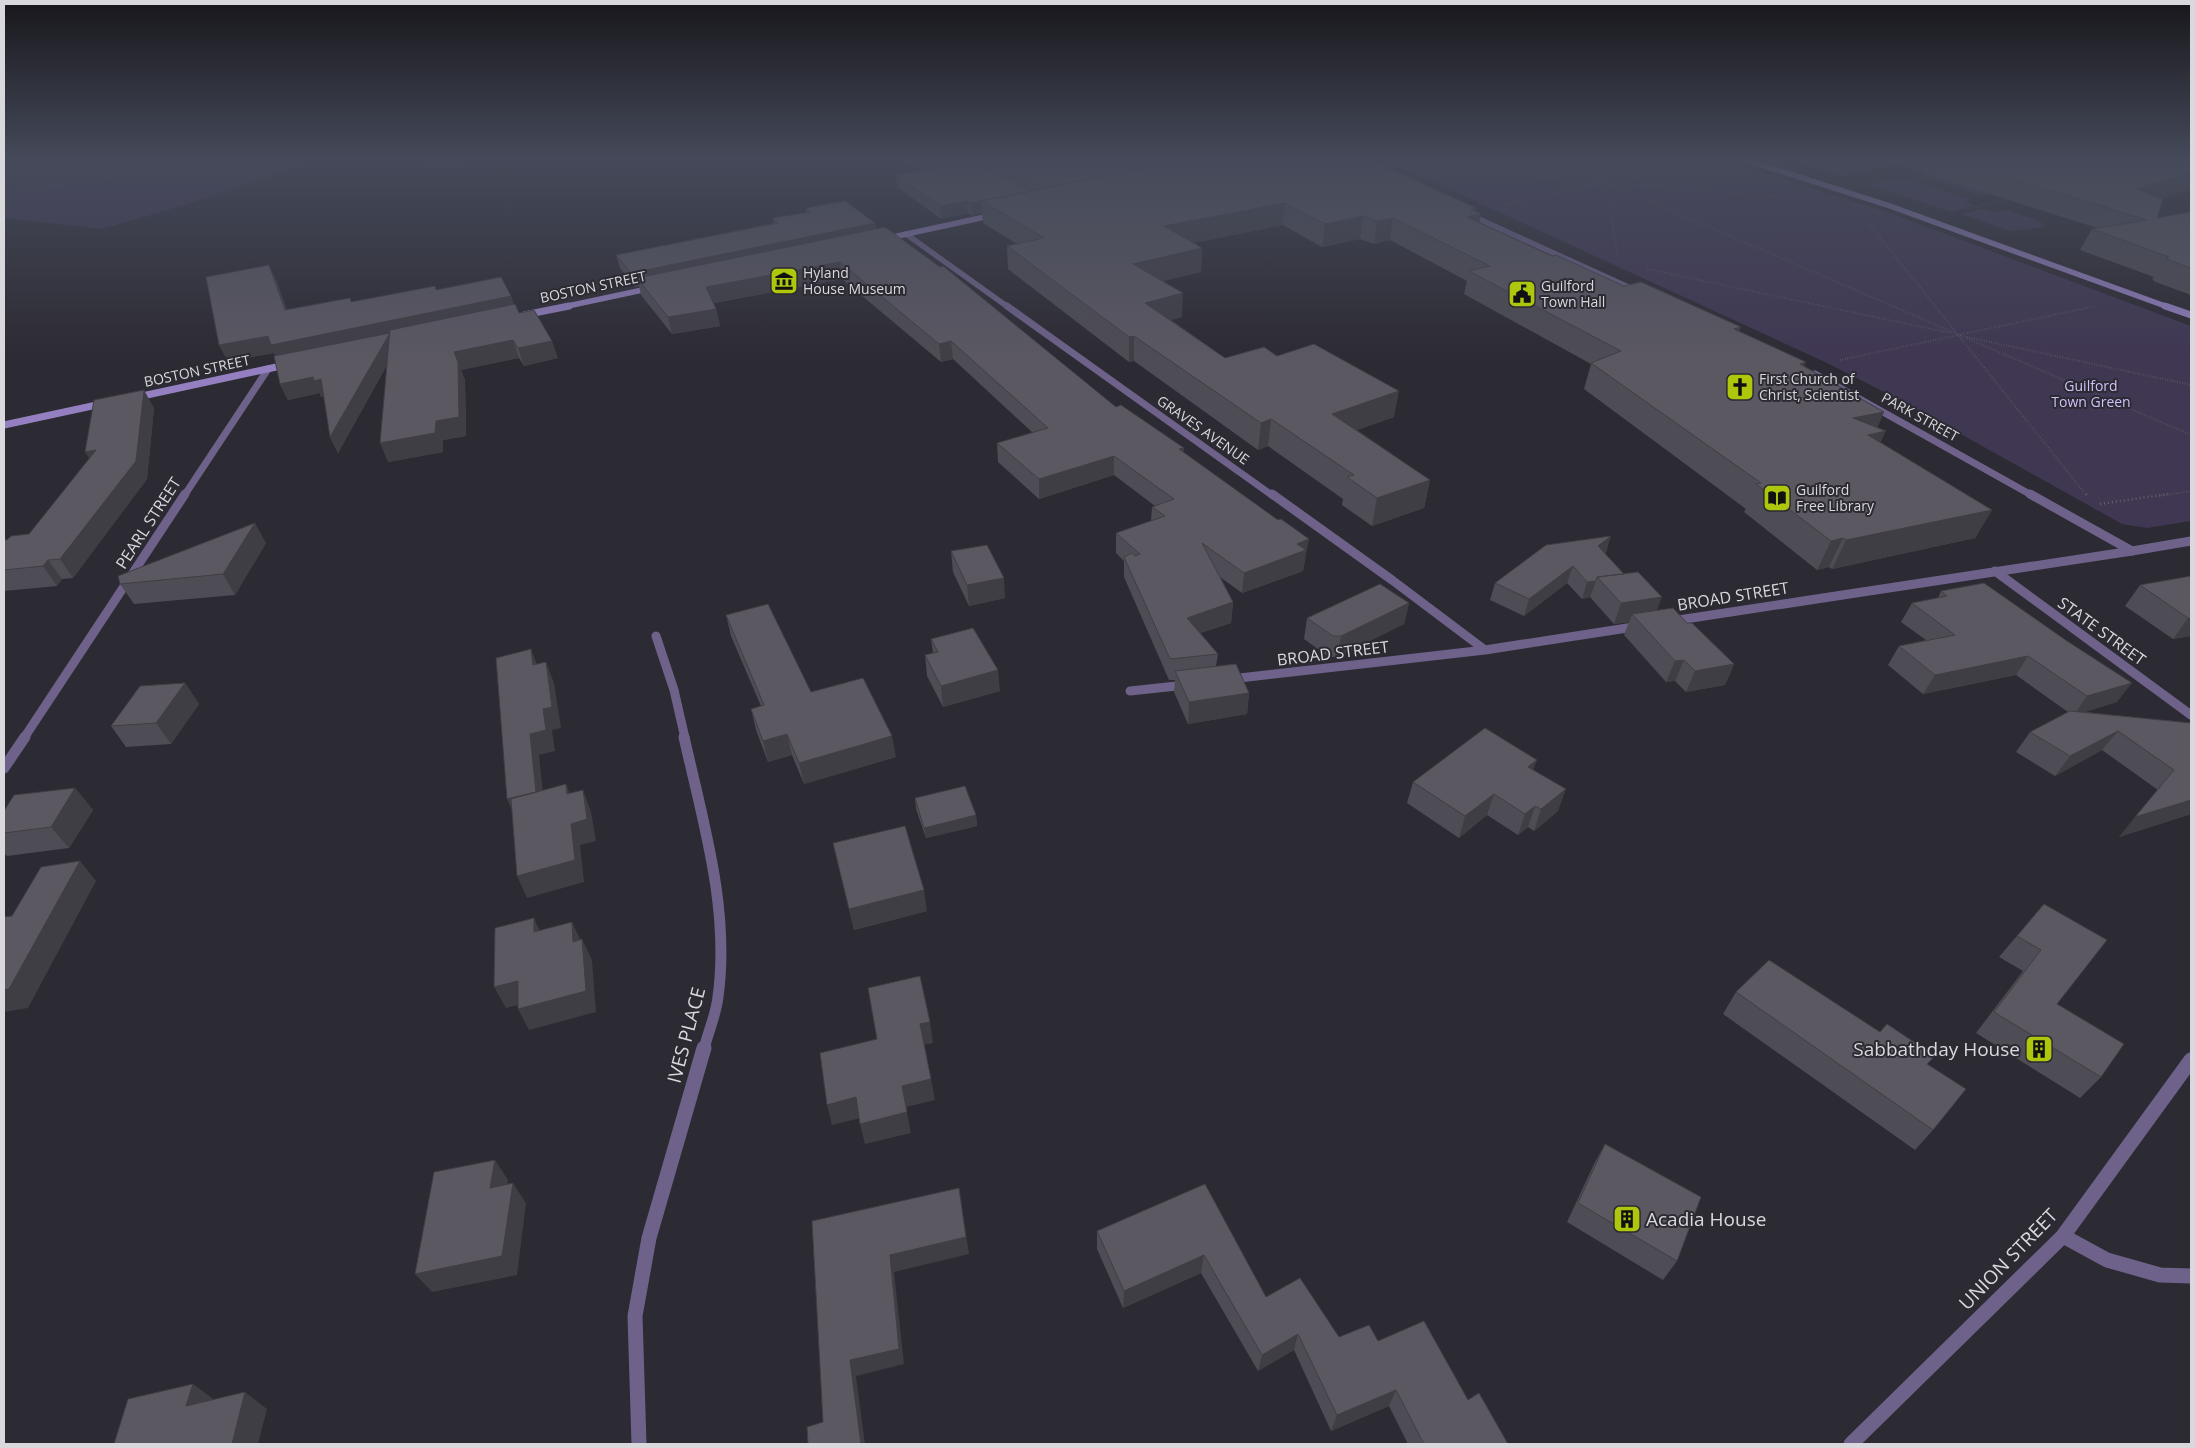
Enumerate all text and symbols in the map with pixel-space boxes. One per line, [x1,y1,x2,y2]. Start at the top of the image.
place label: Hyland House Museum [803,263,906,298]
street label: BOSTON STREET [538,266,648,307]
museum icon: Hyland House Museum [769,266,799,296]
place label: Guilford Town Hall [1541,276,1605,311]
public building icon: Guilford Town Hall [1507,279,1537,309]
street label: BOSTON STREET [142,350,252,391]
place label: First Church of Christ, Scientist [1759,369,1859,404]
church icon: First Church of Christ, Scientist [1725,372,1755,402]
park label: Guilford Town Green [2051,376,2131,411]
street label: PARK STREET [1878,388,1962,446]
street label: GRAVES AVENUE [1153,391,1253,469]
street label: PEARL STREET [110,473,186,573]
place label: Guilford Free Library [1796,480,1875,515]
library icon: Guilford Free Library [1762,483,1792,513]
street label: BROAD STREET [1676,576,1791,616]
street label: STATE STREET [2054,592,2151,670]
street label: BROAD STREET [1276,635,1390,671]
street label: IVES PLACE [661,984,711,1086]
building icon: Sabbathday House [2024,1034,2054,1064]
place label: Sabbathday House [1853,1036,2020,1062]
street label: UNION STREET [1953,1202,2063,1315]
building icon: Acadia House [1612,1204,1642,1234]
place label: Acadia House [1646,1206,1766,1232]

